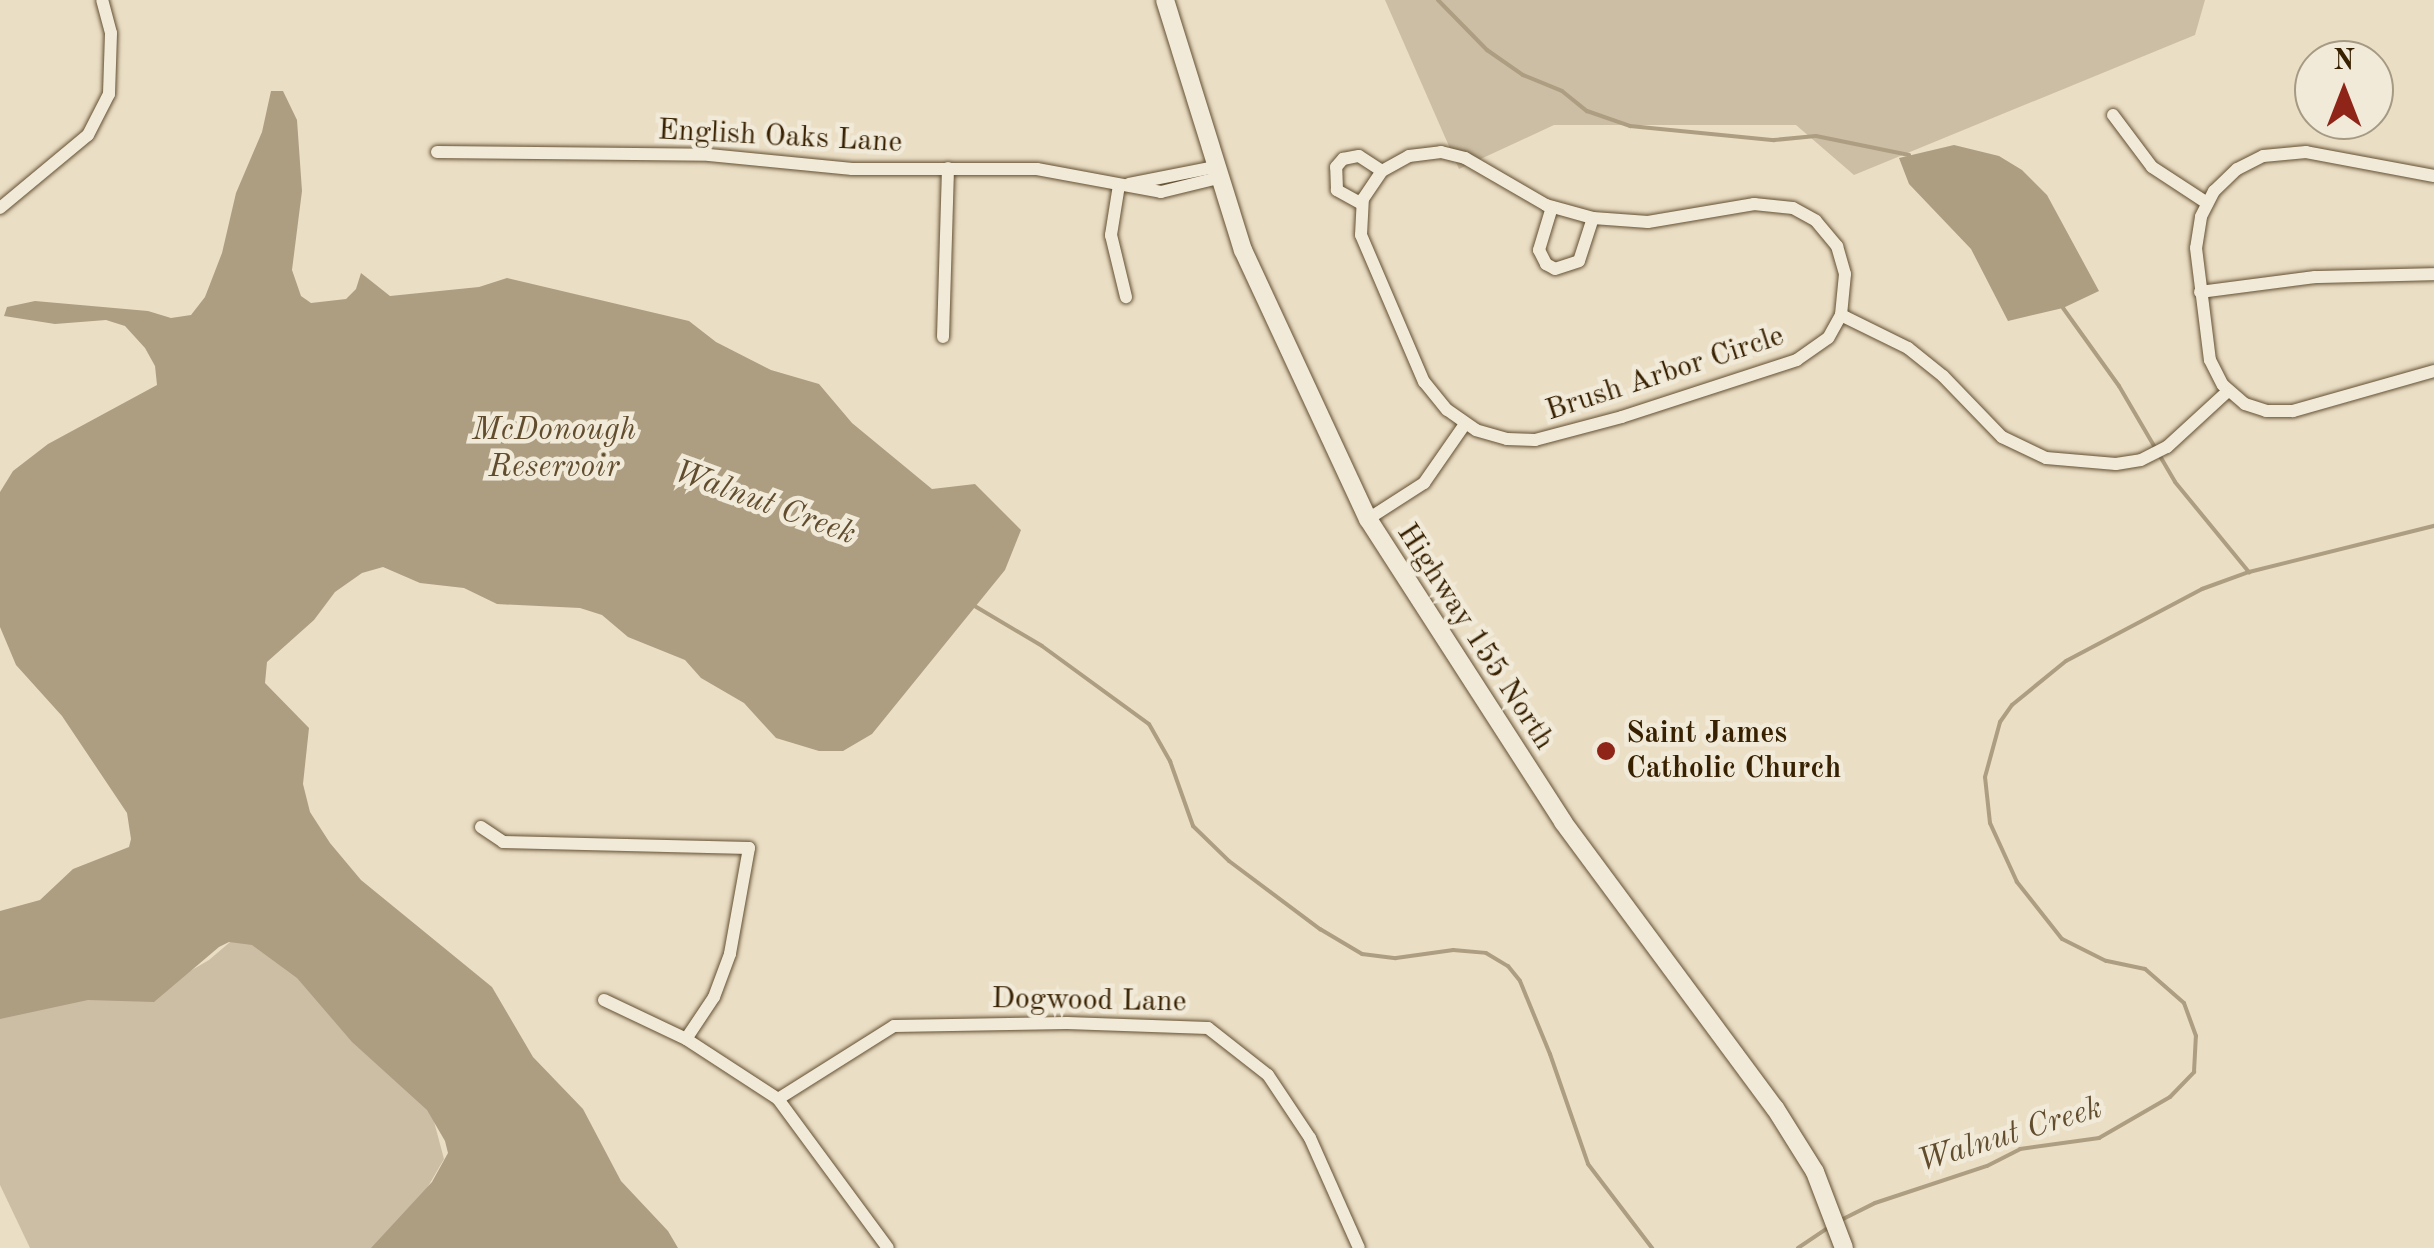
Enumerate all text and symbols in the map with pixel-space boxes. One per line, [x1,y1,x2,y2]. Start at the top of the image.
north arrow [2294,40,2394,140]
text: N [2333,48,2355,76]
street label: English Oaks Lane [657,113,903,161]
street label: Brush Arbor Circle [1541,319,1789,429]
water label: McDonough Reservoir [472,413,636,488]
water label: Walnut Creek [668,453,860,555]
street label: Highway 155 North [1388,517,1562,757]
place label: Saint James Catholic Church [1626,716,1841,786]
marker: Saint James Catholic Church [1595,740,1617,762]
street label: Dogwood Lane [991,981,1187,1021]
water label: Walnut Creek [1913,1090,2107,1182]

